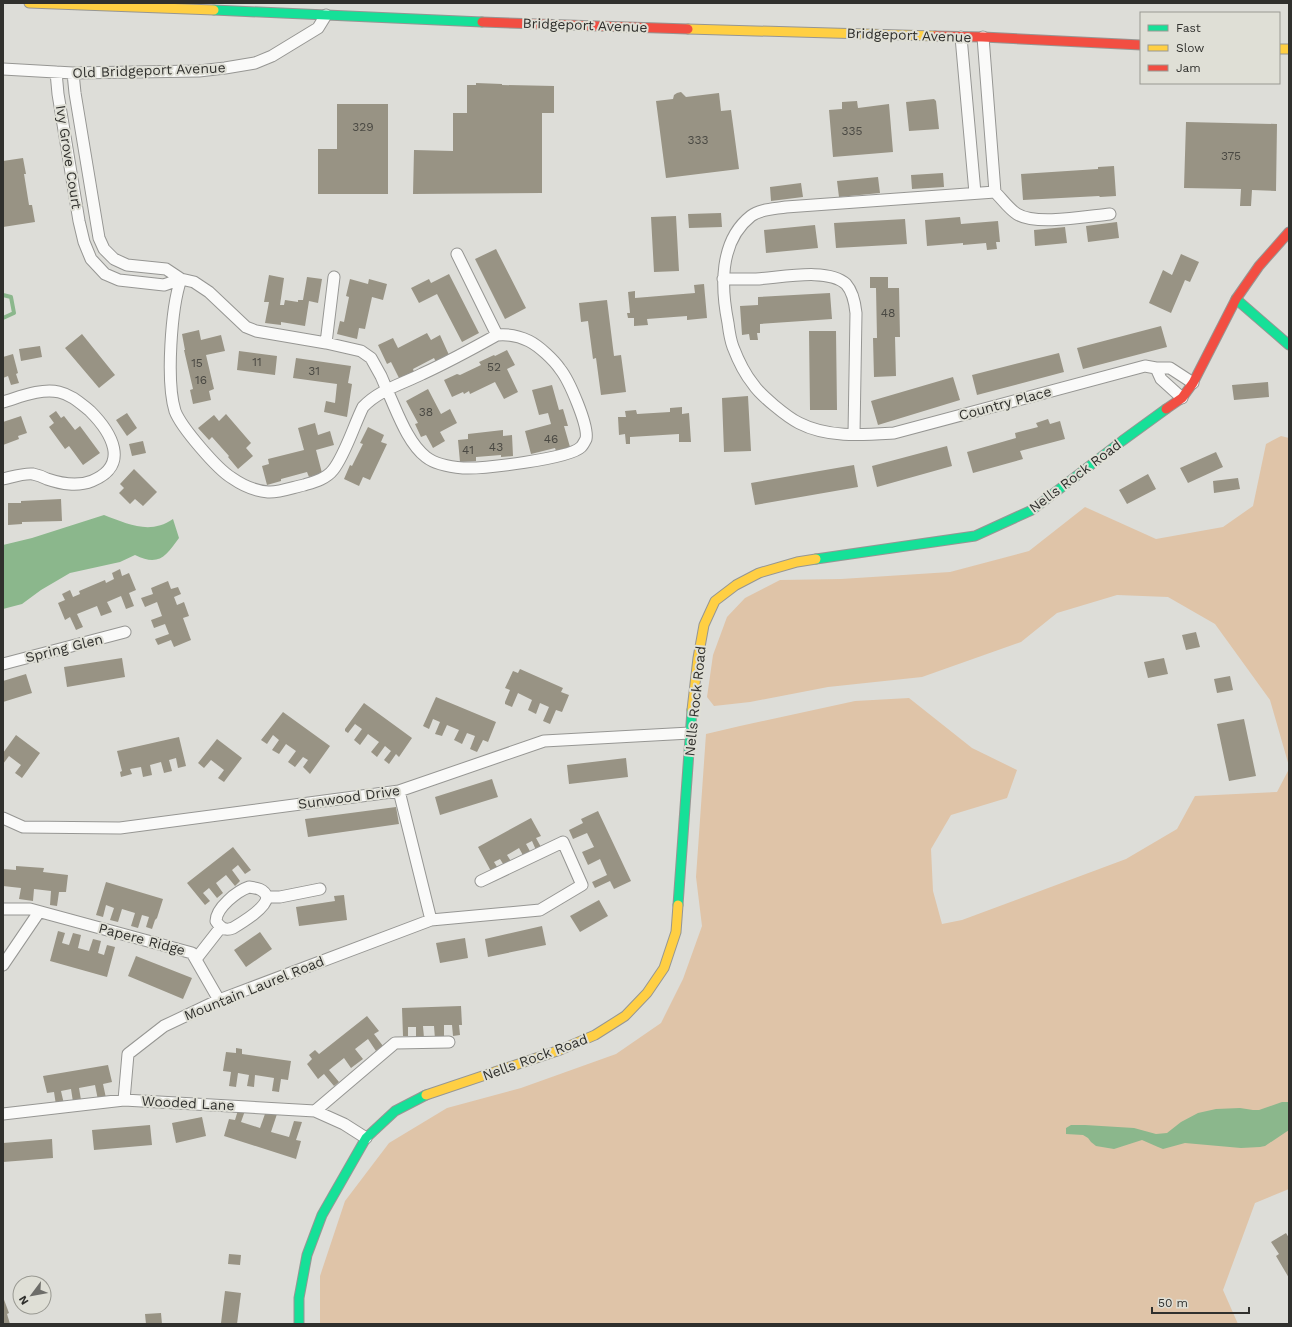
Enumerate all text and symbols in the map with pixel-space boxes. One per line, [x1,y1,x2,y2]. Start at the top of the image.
legend [1140,12,1280,84]
street label: Bridgeport Avenue [522,15,648,35]
text: Fast [1176,21,1201,35]
street label: Bridgeport Avenue [846,25,972,45]
text: Slow [1176,41,1204,55]
street label: Old Bridgeport Avenue [72,59,226,81]
text: Jam [1176,61,1201,75]
street label: Ivy Grove Court [53,104,85,210]
house number: 329 [352,120,374,134]
house number: 335 [842,124,862,138]
house number: 333 [688,133,709,147]
house number: 375 [1221,149,1241,163]
house number: 48 [881,306,895,320]
house number: 11 [252,355,262,369]
house number: 15 [191,356,203,370]
house number: 52 [487,360,501,374]
house number: 31 [308,364,320,378]
house number: 16 [195,373,207,387]
street label: Country Place [957,383,1053,423]
house number: 38 [419,405,433,419]
house number: 46 [544,432,558,446]
street label: Nells Rock Road [1026,436,1124,516]
house number: 43 [489,440,503,454]
house number: 41 [462,443,474,457]
street label: Spring Glen [24,631,104,665]
street label: Nells Rock Road [681,645,709,757]
street label: Sunwood Drive [297,782,401,812]
street label: Papere Ridge [97,920,187,958]
street label: Mountain Laurel Road [182,953,326,1023]
street label: Nells Rock Road [480,1031,590,1083]
street label: Wooded Lane [141,1093,235,1113]
north arrow [12,1275,52,1315]
scale bar [1152,1289,1249,1315]
text: N [16,1293,32,1307]
text: 50 m [1158,1296,1188,1310]

